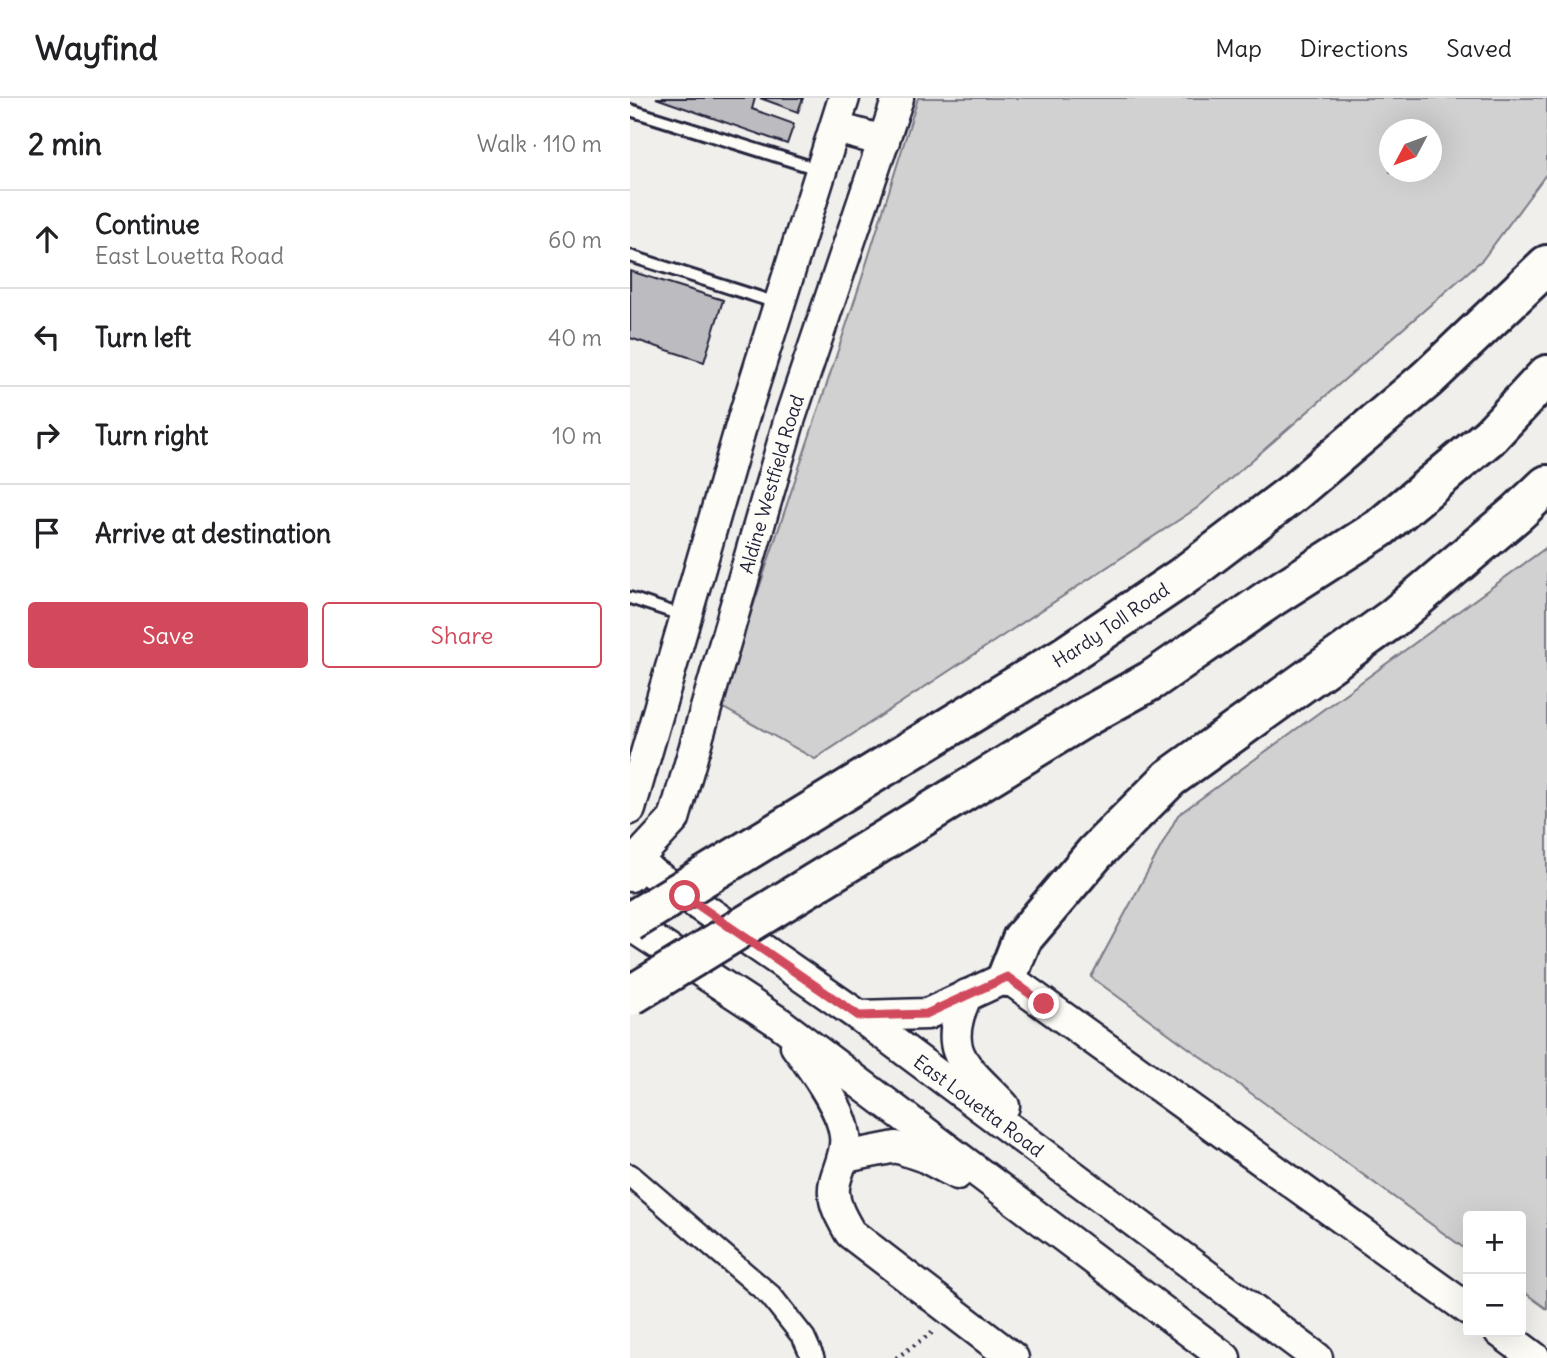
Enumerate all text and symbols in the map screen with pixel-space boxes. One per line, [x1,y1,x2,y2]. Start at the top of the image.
text: Wayfind [35,27,158,69]
text: Map [1215,33,1262,63]
text: Directions [1300,33,1408,63]
text: Saved [1446,33,1512,63]
north arrow [1379,119,1442,182]
text: 2 min [28,125,102,163]
text: Walk · 110 m [477,129,602,158]
text: Continue [95,208,200,241]
icon: ahead [28,220,66,258]
text: 60 m [548,225,602,254]
text: East Louetta Road [95,241,284,270]
icon: left [28,318,66,356]
text: Turn left [95,321,191,354]
text: 40 m [548,323,602,352]
street label: Aldine Westfield Road [734,392,809,576]
icon: right [28,416,66,454]
text: Turn right [95,419,208,452]
text: 10 m [552,421,602,450]
icon: arrive [28,514,66,552]
text: Arrive at destination [95,517,331,550]
street label: Hardy Toll Road [1048,577,1174,673]
button: Save [28,602,308,668]
button: Share [322,602,602,668]
route start [669,880,700,911]
route end [1028,988,1059,1019]
street label: East Louetta Road [909,1049,1049,1162]
map controls [1463,1211,1526,1337]
button: + [1463,1211,1526,1274]
button: − [1463,1274,1526,1337]

